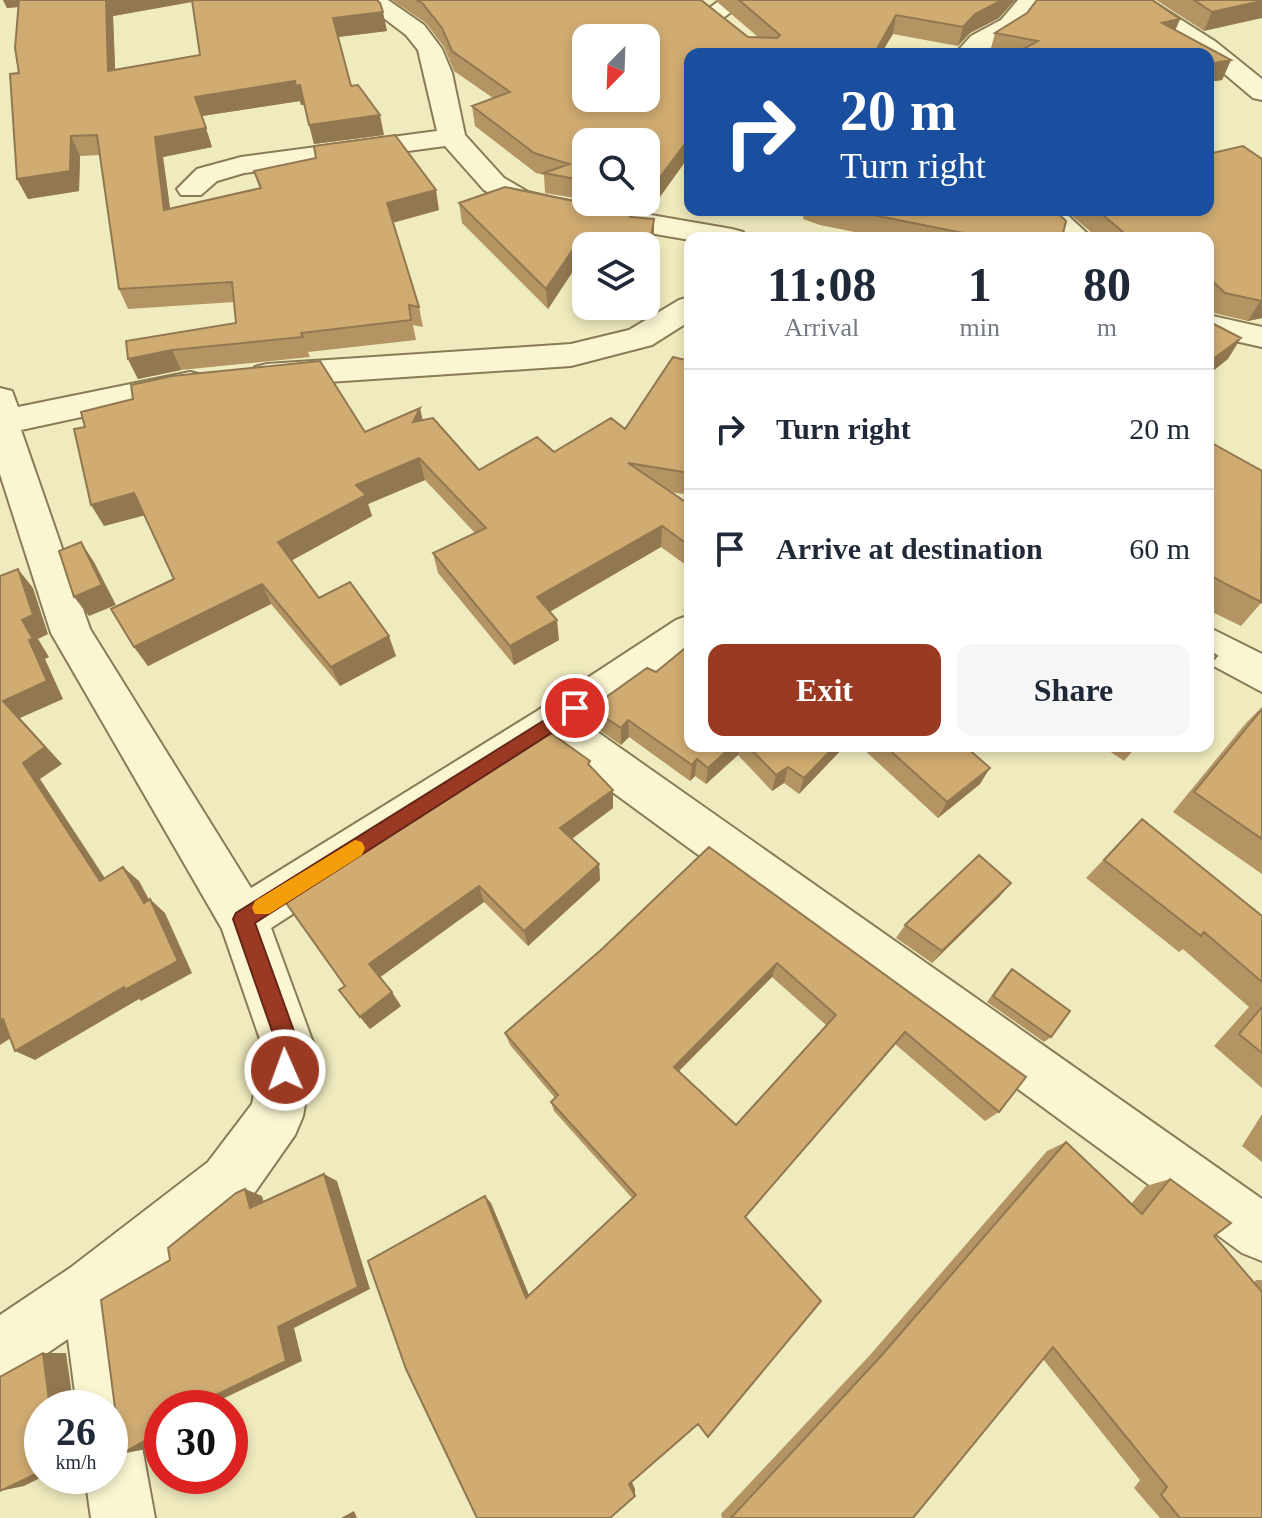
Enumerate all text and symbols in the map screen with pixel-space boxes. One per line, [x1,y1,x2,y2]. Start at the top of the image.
north arrow [572,24,660,112]
map controls [572,24,660,320]
icon: right [708,80,812,184]
text: 20 m [840,80,957,142]
button: search [572,128,660,216]
text: Turn right [840,146,986,186]
button: layers [572,232,660,320]
text: 11:08 [767,258,876,311]
text: 1 [968,258,992,311]
text: 80 [1083,258,1131,311]
text: Arrival [784,313,859,342]
text: min [959,313,1000,342]
text: m [1097,313,1117,342]
icon: right [708,407,752,451]
text: Turn right [776,412,911,445]
text: 20 m [1129,412,1190,445]
icon: arrive [708,527,752,571]
text: Arrive at destination [776,532,1043,565]
text: 60 m [1129,532,1190,565]
button: Exit [708,644,941,736]
button: Share [957,644,1190,736]
pin [541,674,609,742]
icon: arrive [553,686,597,730]
position arrow [243,1028,327,1112]
speed limit sign: 30 [144,1390,248,1494]
text: 26 [56,1409,96,1454]
text: km/h [55,1451,97,1473]

